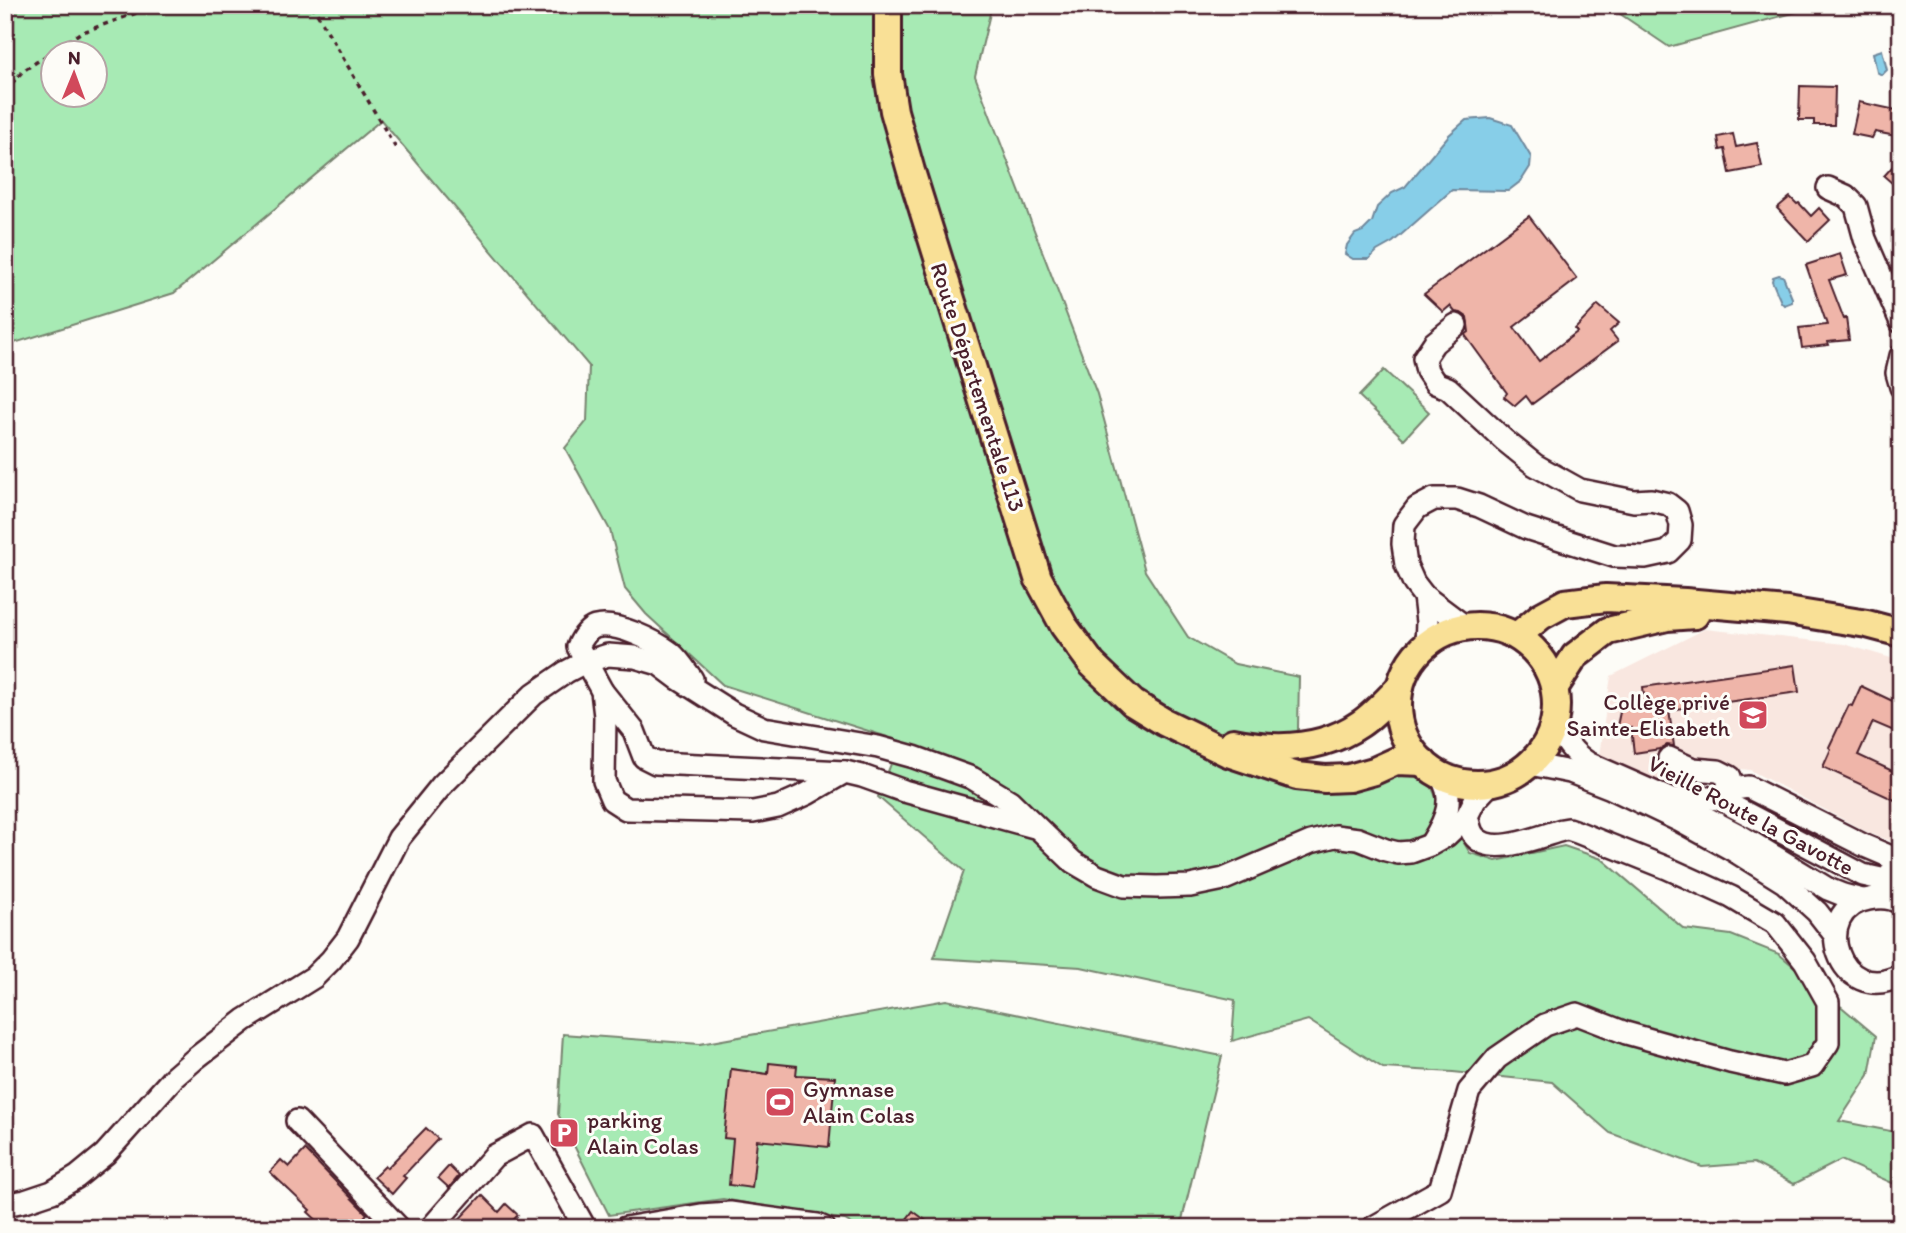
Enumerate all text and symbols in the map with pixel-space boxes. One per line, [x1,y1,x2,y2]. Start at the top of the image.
north arrow [38,38,108,108]
text: N [68,46,81,69]
street label: Route Départementale 113 [924,259,1032,515]
place label: Collège privé Sainte-Elisabeth [1567,688,1731,742]
school or university icon: Collège privé Sainte-Elisabeth [1736,698,1770,732]
street label: Vieille Route la Gavotte [1643,749,1859,881]
place label: Gymnase Alain Colas [803,1075,915,1129]
sports icon: Gymnase Alain Colas [763,1085,797,1119]
place label: parking Alain Colas [587,1106,699,1160]
parking icon: parking Alain Colas [547,1116,581,1150]

